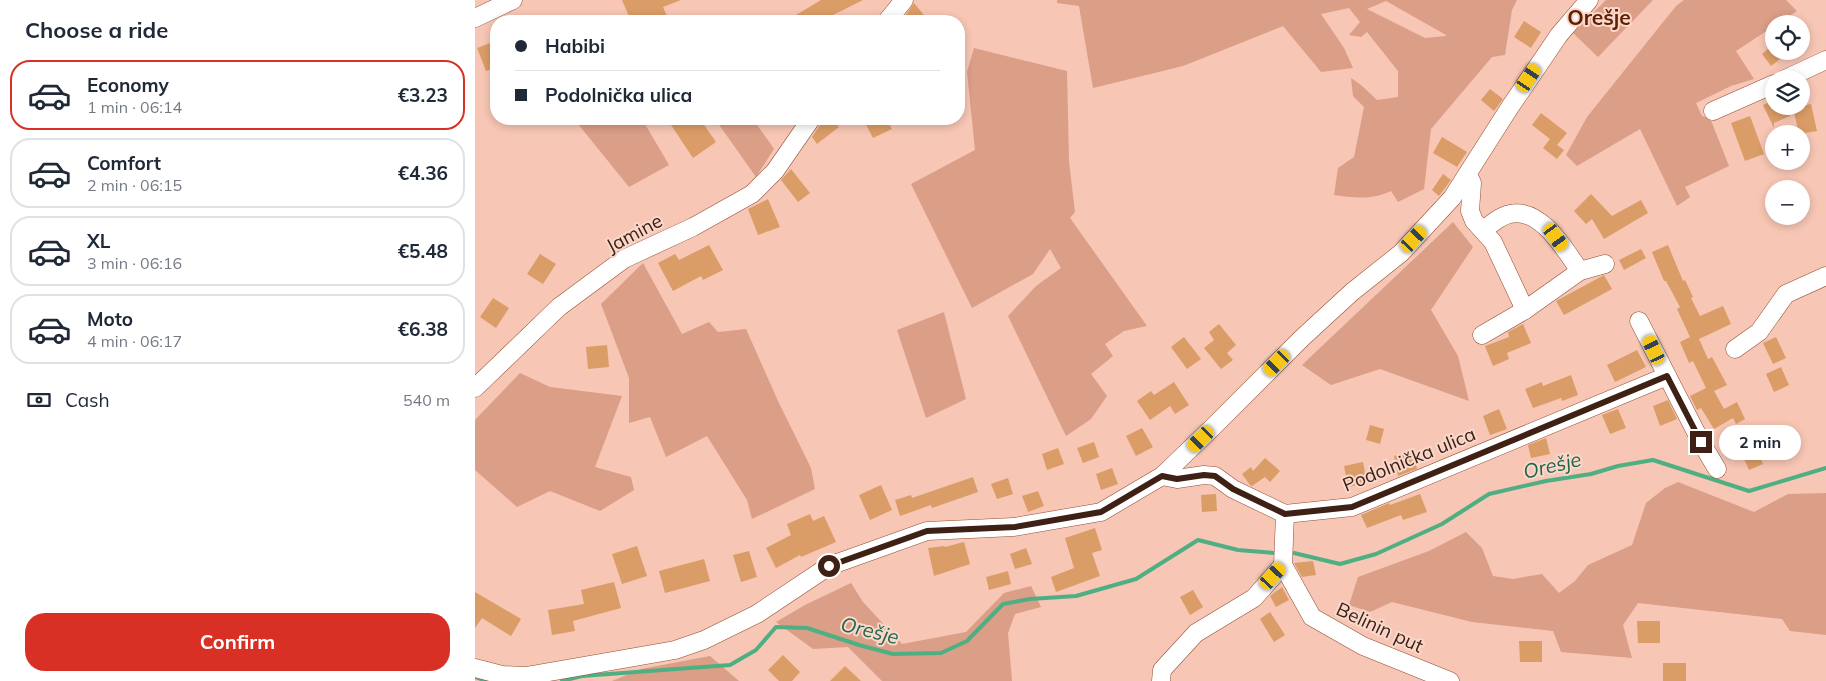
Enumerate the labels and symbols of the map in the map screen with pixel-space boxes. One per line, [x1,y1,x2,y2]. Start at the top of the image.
district label: Orešje [1567,4,1631,30]
car [1514,61,1543,95]
street label: Jamine [602,208,666,258]
car [1541,220,1570,254]
car [1398,223,1429,255]
car [1640,333,1667,367]
car [1261,347,1292,379]
street label: Podolnička ulica [1339,421,1479,497]
car [1185,423,1217,455]
callout: 2 min [1719,424,1801,460]
route end [1690,431,1712,453]
water label: Orešje [1520,446,1584,484]
route start [818,555,840,577]
car [1257,560,1288,592]
street label: Belinin put [1333,596,1428,658]
water label: Orešje [838,611,902,649]

